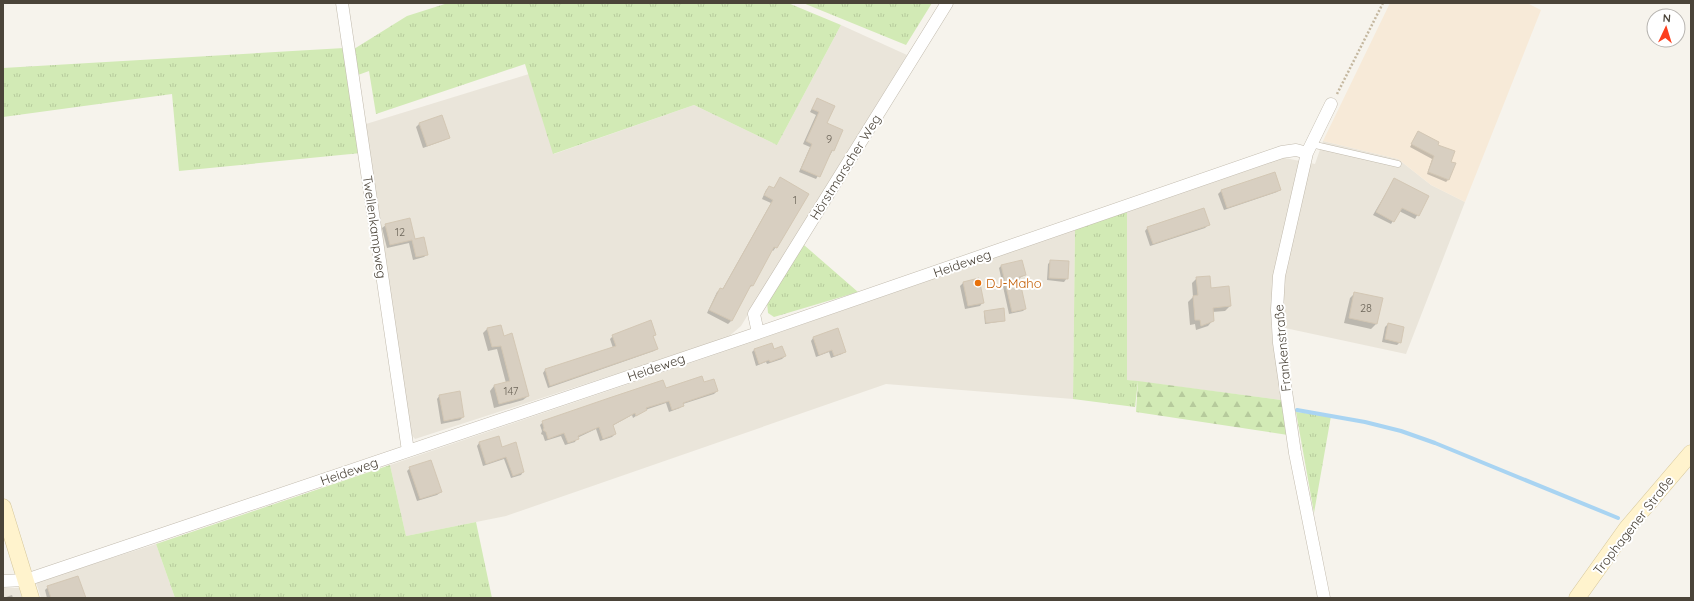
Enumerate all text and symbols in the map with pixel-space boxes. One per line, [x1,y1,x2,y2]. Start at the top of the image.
north arrow [1646,8,1686,48]
text: N [1662,11,1671,25]
street label: Hörstmarscher Weg [806,111,884,223]
house number: 9 [826,132,832,146]
street label: Twellenkampweg [360,174,390,280]
house number: 1 [793,193,797,207]
house number: 12 [395,225,405,239]
street label: Heideweg [931,246,993,280]
place label: DJ-Maho [986,275,1042,291]
marker: DJ-Maho [973,278,983,288]
house number: 28 [1360,301,1372,315]
street label: Frankenstraße [1270,304,1294,392]
street label: Heideweg [625,350,687,384]
house number: 147 [503,384,519,398]
street label: Heideweg [318,454,380,488]
street label: Trophagener Straße [1589,472,1677,578]

